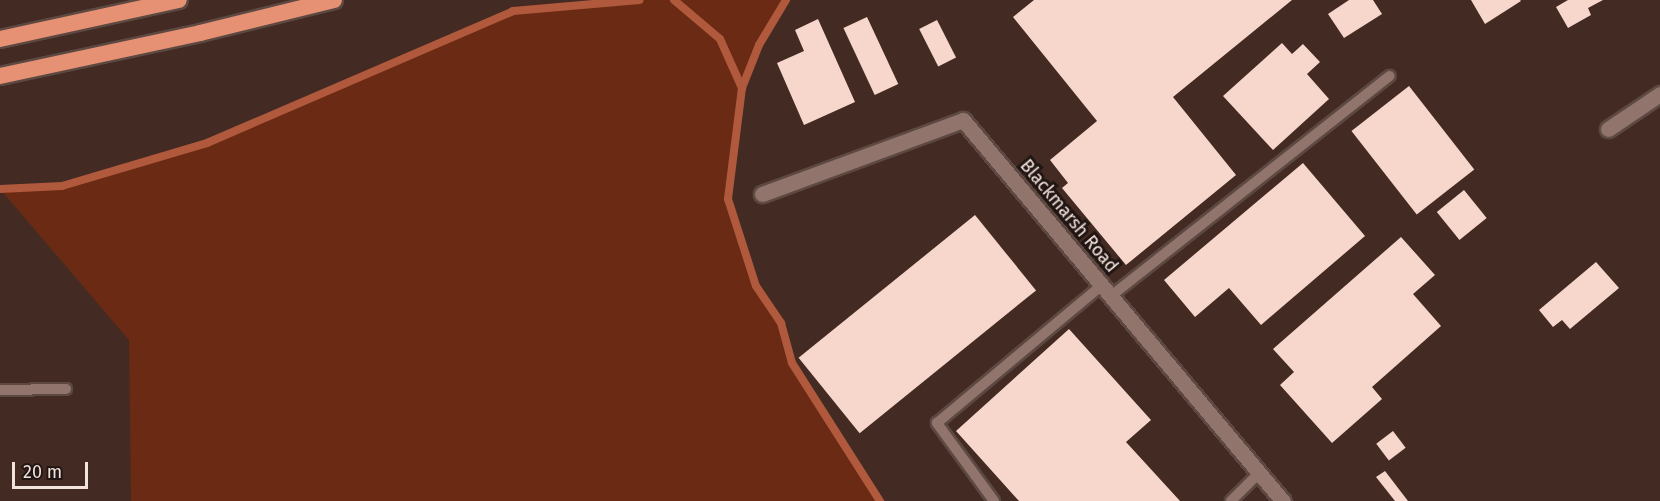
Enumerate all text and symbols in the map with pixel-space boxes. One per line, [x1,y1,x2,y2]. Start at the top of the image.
street label: Blackmarsh Road [1015,155,1123,277]
scale bar [15,450,92,488]
text: 20 m [23,461,62,483]

